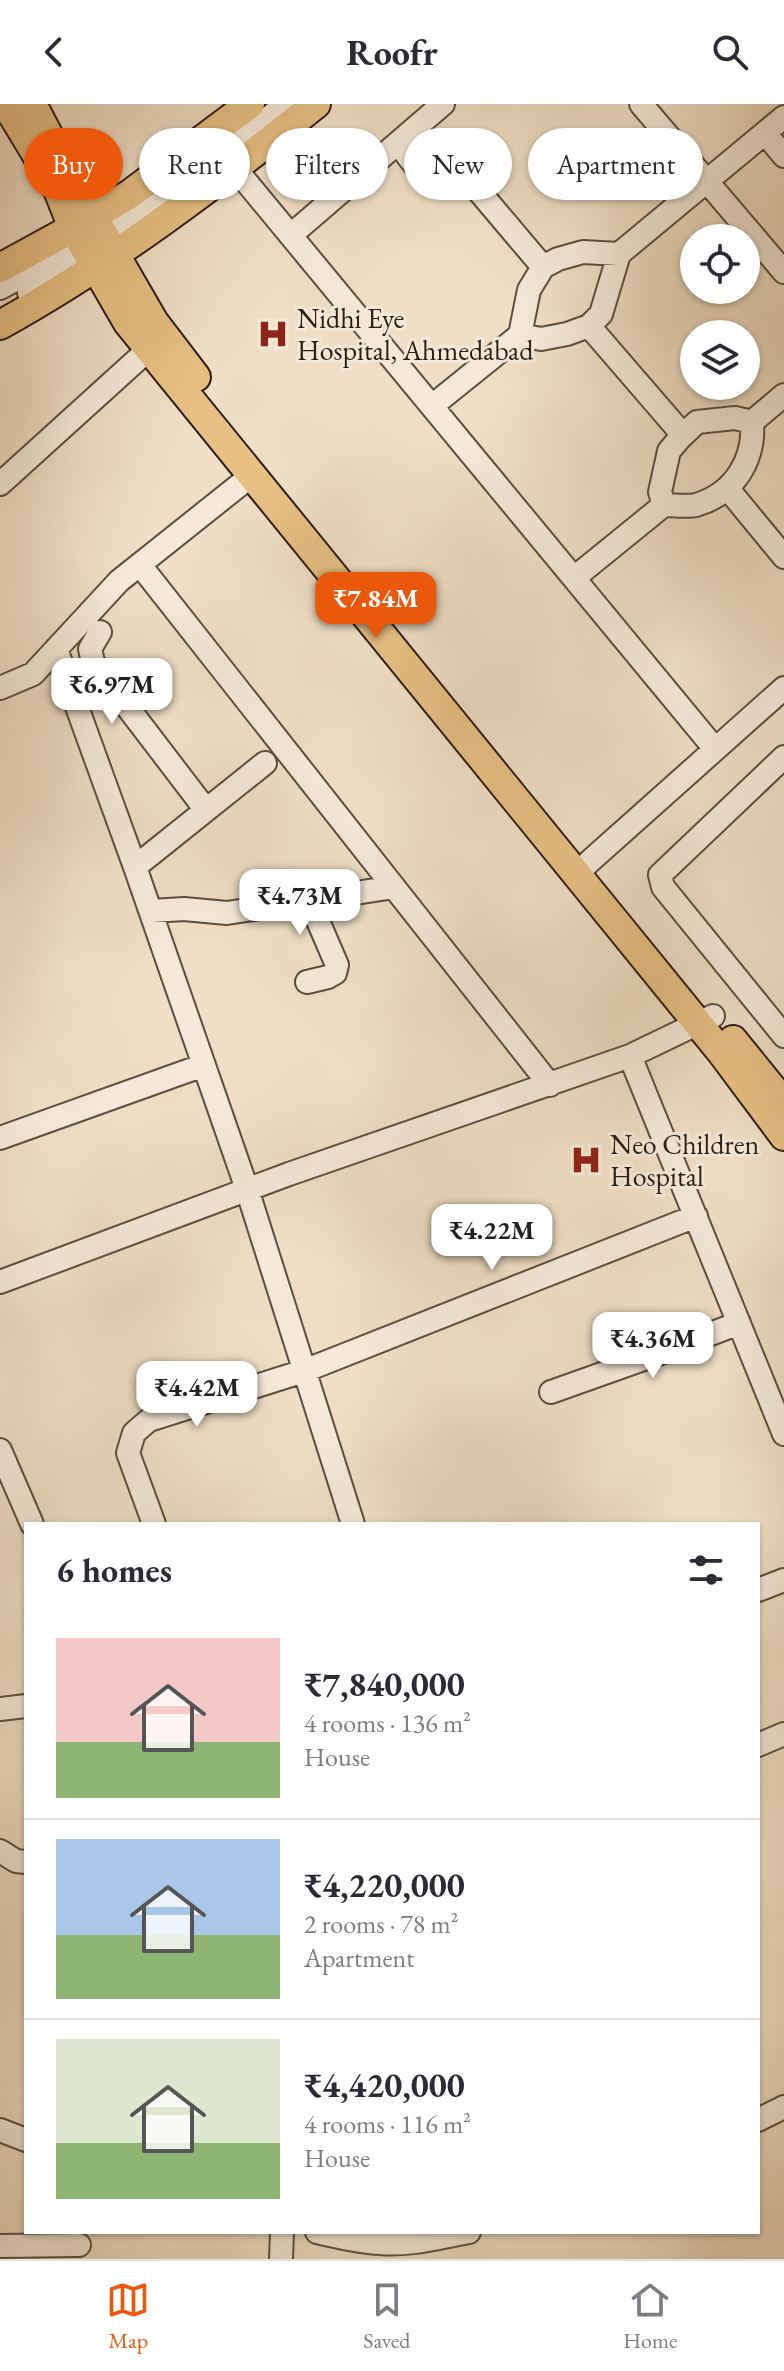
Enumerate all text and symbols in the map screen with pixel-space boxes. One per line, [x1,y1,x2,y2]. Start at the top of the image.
text: Roofr [346,29,438,76]
icon: back [32,30,76,74]
icon: search [708,30,752,74]
chip: Buy [24,128,123,200]
chip: Rent [139,128,250,200]
chip: Filters [266,128,388,200]
chip: New [404,128,512,200]
chip: Apartment [528,128,703,200]
map controls [680,224,760,400]
button: locate [680,224,760,304]
place label: Nidhi Eye Hospital, Ahmedabad [297,300,534,368]
hospital icon: Nidhi Eye Hospital, Ahmedabad [256,317,290,351]
button: layers [680,320,760,400]
pin: ₹7.84M [311,572,441,640]
text: ₹7.84M [333,581,419,615]
pin: ₹6.97M [47,658,177,726]
text: ₹6.97M [69,667,155,701]
pin: ₹4.73M [235,869,365,937]
text: ₹4.73M [257,878,343,912]
place label: Neo Children Hospital [610,1126,760,1194]
hospital icon: Neo Children Hospital [569,1143,603,1177]
pin: ₹4.22M [427,1204,557,1272]
text: ₹4.22M [449,1213,535,1247]
pin: ₹4.36M [588,1312,718,1380]
text: ₹4.36M [610,1321,696,1355]
pin: ₹4.42M [132,1361,262,1429]
text: ₹4.42M [154,1370,240,1404]
text: 6 homes [56,1548,172,1592]
icon: filters [684,1548,728,1592]
text: ₹7,840,000 [304,1662,465,1706]
icon: home [120,1670,216,1766]
text: 4 rooms · 136 m² [304,1706,471,1740]
text: House [304,1740,370,1774]
text: ₹4,220,000 [304,1863,465,1907]
icon: home [120,1871,216,1967]
text: 2 rooms · 78 m² [304,1907,459,1941]
text: Apartment [304,1941,414,1975]
text: ₹4,420,000 [304,2063,465,2107]
icon: home [120,2071,216,2167]
text: 4 rooms · 116 m² [304,2107,471,2141]
text: House [304,2141,370,2175]
tab: Map [106,2278,150,2355]
tab: Saved [363,2278,410,2355]
tab: Home [623,2278,678,2355]

